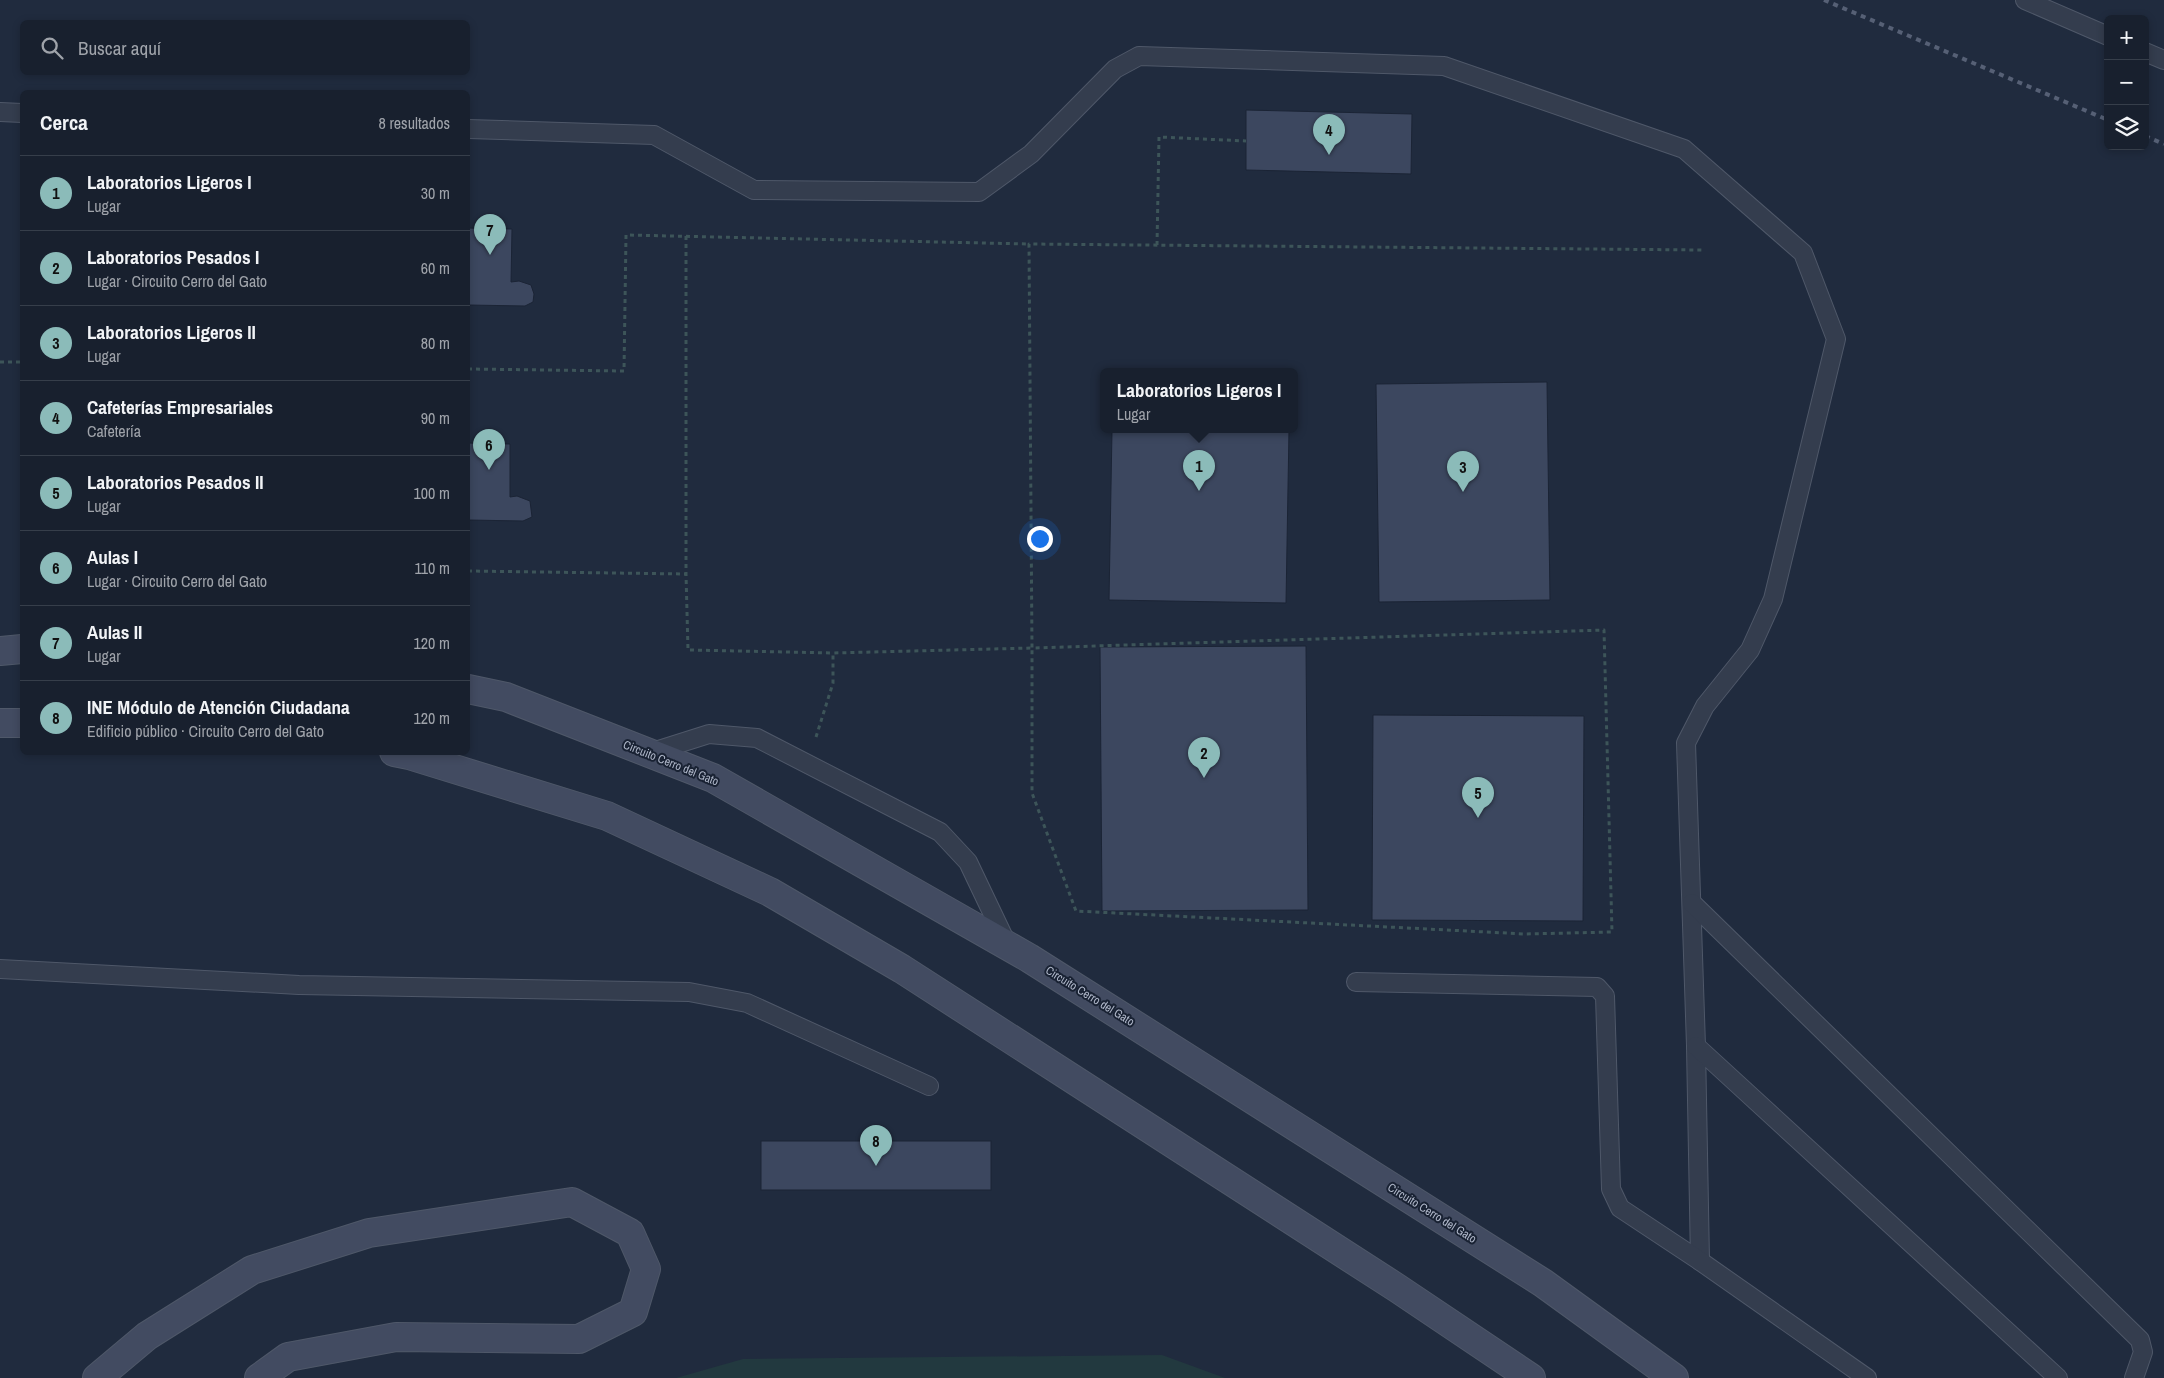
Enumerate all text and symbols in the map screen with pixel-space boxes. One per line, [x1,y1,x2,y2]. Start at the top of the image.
map controls [2104,15,2149,150]
button: + [2104,15,2149,60]
search box [20,20,470,75]
icon: search [38,34,66,62]
text: Buscar aquí [78,35,161,61]
button: − [2104,60,2149,105]
button: layers [2104,105,2149,150]
text: Cerca [40,108,88,137]
text: 8 resultados [379,112,450,134]
pin: 4 [1313,114,1345,155]
text: Laboratorios Ligeros I [87,169,252,195]
text: 1 [52,182,60,204]
text: 30 m [421,182,450,204]
text: Lugar [87,195,121,217]
pin: 7 [474,214,506,255]
text: Laboratorios Pesados I [87,244,259,270]
text: 2 [52,257,60,279]
text: 60 m [421,257,450,279]
text: Lugar · Circuito Cerro del Gato [87,270,267,292]
text: Laboratorios Ligeros II [87,319,256,345]
text: 3 [52,332,60,354]
text: 80 m [421,332,450,354]
text: Lugar [87,345,121,367]
popup [1100,368,1298,433]
text: Laboratorios Ligeros I [1117,377,1281,403]
text: Cafeterías Empresariales [87,394,273,420]
text: Lugar [1117,403,1150,425]
text: 4 [52,407,60,429]
text: 90 m [421,407,450,429]
text: Cafetería [87,420,141,442]
pin: 6 [473,429,505,470]
pin: 1 [1183,450,1215,491]
pin: 3 [1447,451,1479,492]
text: Laboratorios Pesados II [87,469,264,495]
text: 5 [52,482,60,504]
text: 100 m [414,482,450,504]
text: Lugar [87,495,121,517]
your location [1027,526,1053,552]
text: Aulas I [87,544,138,570]
text: 6 [52,557,60,579]
text: 110 m [414,557,450,579]
text: Lugar · Circuito Cerro del Gato [87,570,267,592]
text: Aulas II [87,619,142,645]
text: 7 [52,632,60,654]
text: 120 m [414,632,450,654]
text: Lugar [87,645,121,667]
text: INE Módulo de Atención Ciudadana [87,694,350,720]
text: 8 [52,707,60,729]
text: 120 m [414,707,450,729]
text: Edificio público · Circuito Cerro del Gato [87,720,324,742]
street label: Circuito Cerro del Gato [621,737,721,789]
pin: 2 [1188,737,1220,778]
pin: 5 [1462,777,1494,818]
street label: Circuito Cerro del Gato [1043,962,1137,1030]
pin: 8 [860,1125,892,1166]
street label: Circuito Cerro del Gato [1385,1179,1479,1247]

